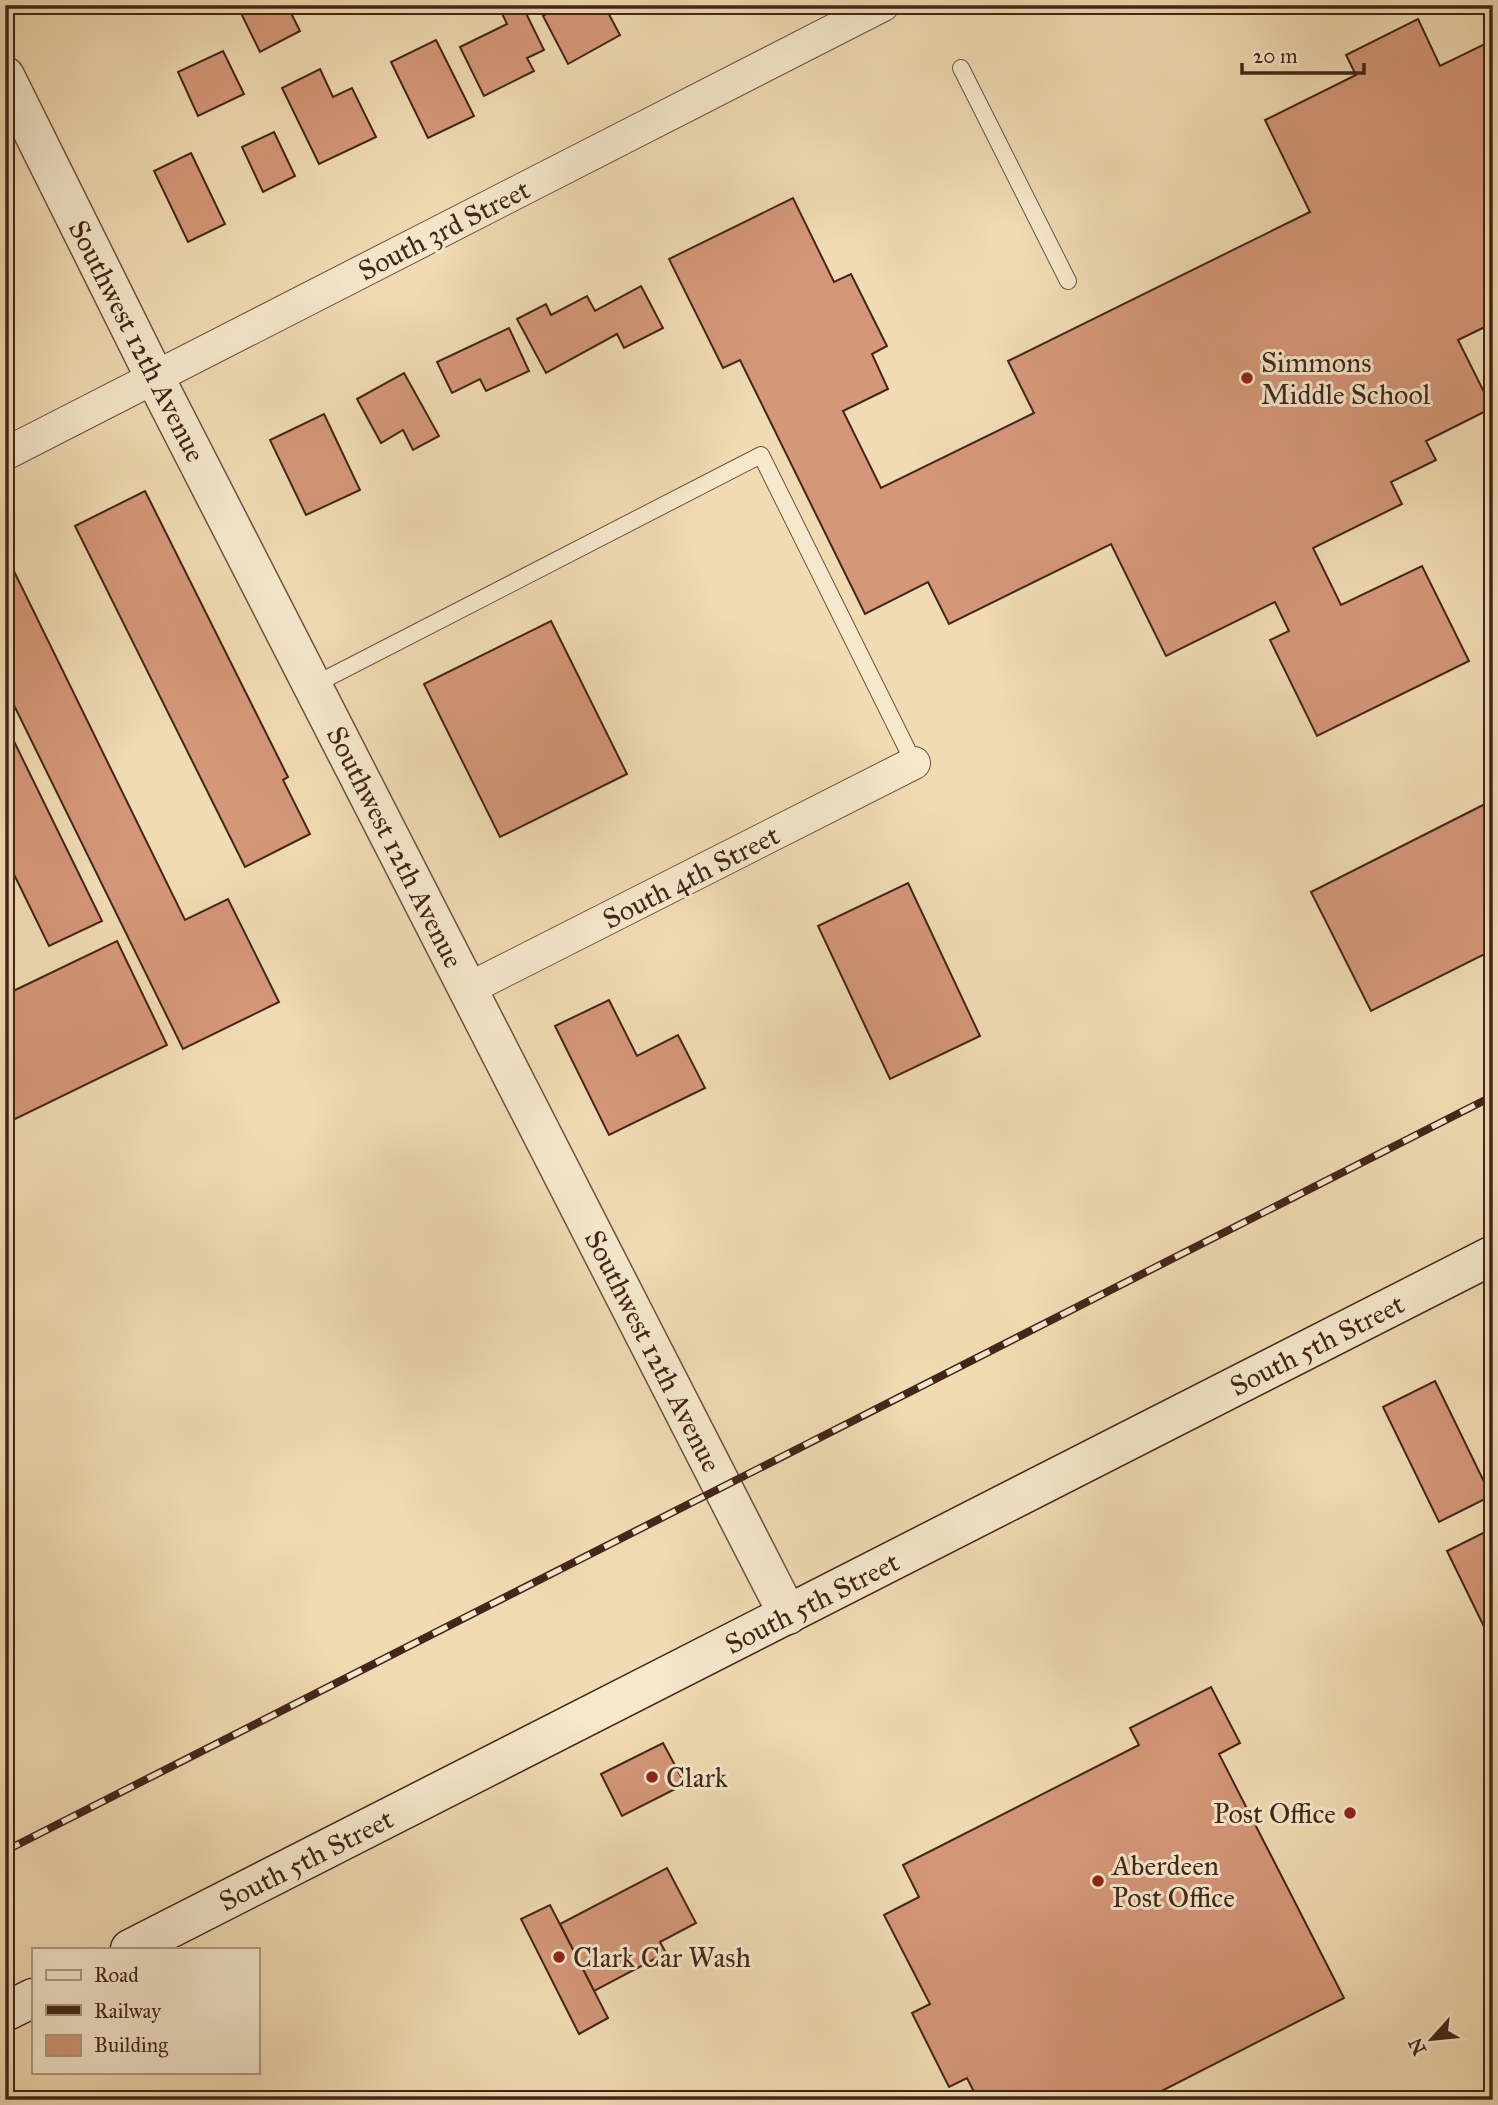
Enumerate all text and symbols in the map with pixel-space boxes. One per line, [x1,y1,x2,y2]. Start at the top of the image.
scale bar [1242,32,1365,76]
text: 20 m [1253,43,1298,69]
street label: South 3rd Street [352,172,536,288]
street label: Southwest 12th Avenue [61,214,213,468]
place label: Simmons Middle School [1261,345,1431,412]
marker: Simmons Middle School [1239,370,1255,386]
street label: Southwest 12th Avenue [319,720,471,974]
street label: South 4th Street [597,817,785,937]
street label: Southwest 12th Avenue [577,1224,729,1478]
street label: South 5th Street [1224,1286,1410,1404]
street label: South 5th Street [719,1544,905,1662]
place label: Clark [666,1760,728,1795]
marker: Clark [644,1769,660,1785]
place label: Post Office [1213,1796,1336,1831]
street label: South 5th Street [213,1801,399,1919]
marker: Post Office [1342,1805,1358,1821]
place label: Aberdeen Post Office [1111,1848,1235,1915]
marker: Aberdeen Post Office [1090,1873,1106,1889]
place label: Clark Car Wash [573,1940,752,1975]
legend [32,1948,259,2074]
marker: Clark Car Wash [551,1949,567,1965]
text: Road [94,1962,139,1988]
text: Railway [94,1998,162,2024]
north arrow [1396,2004,1466,2074]
text: Building [94,2032,168,2058]
text: N [1403,2034,1431,2059]

